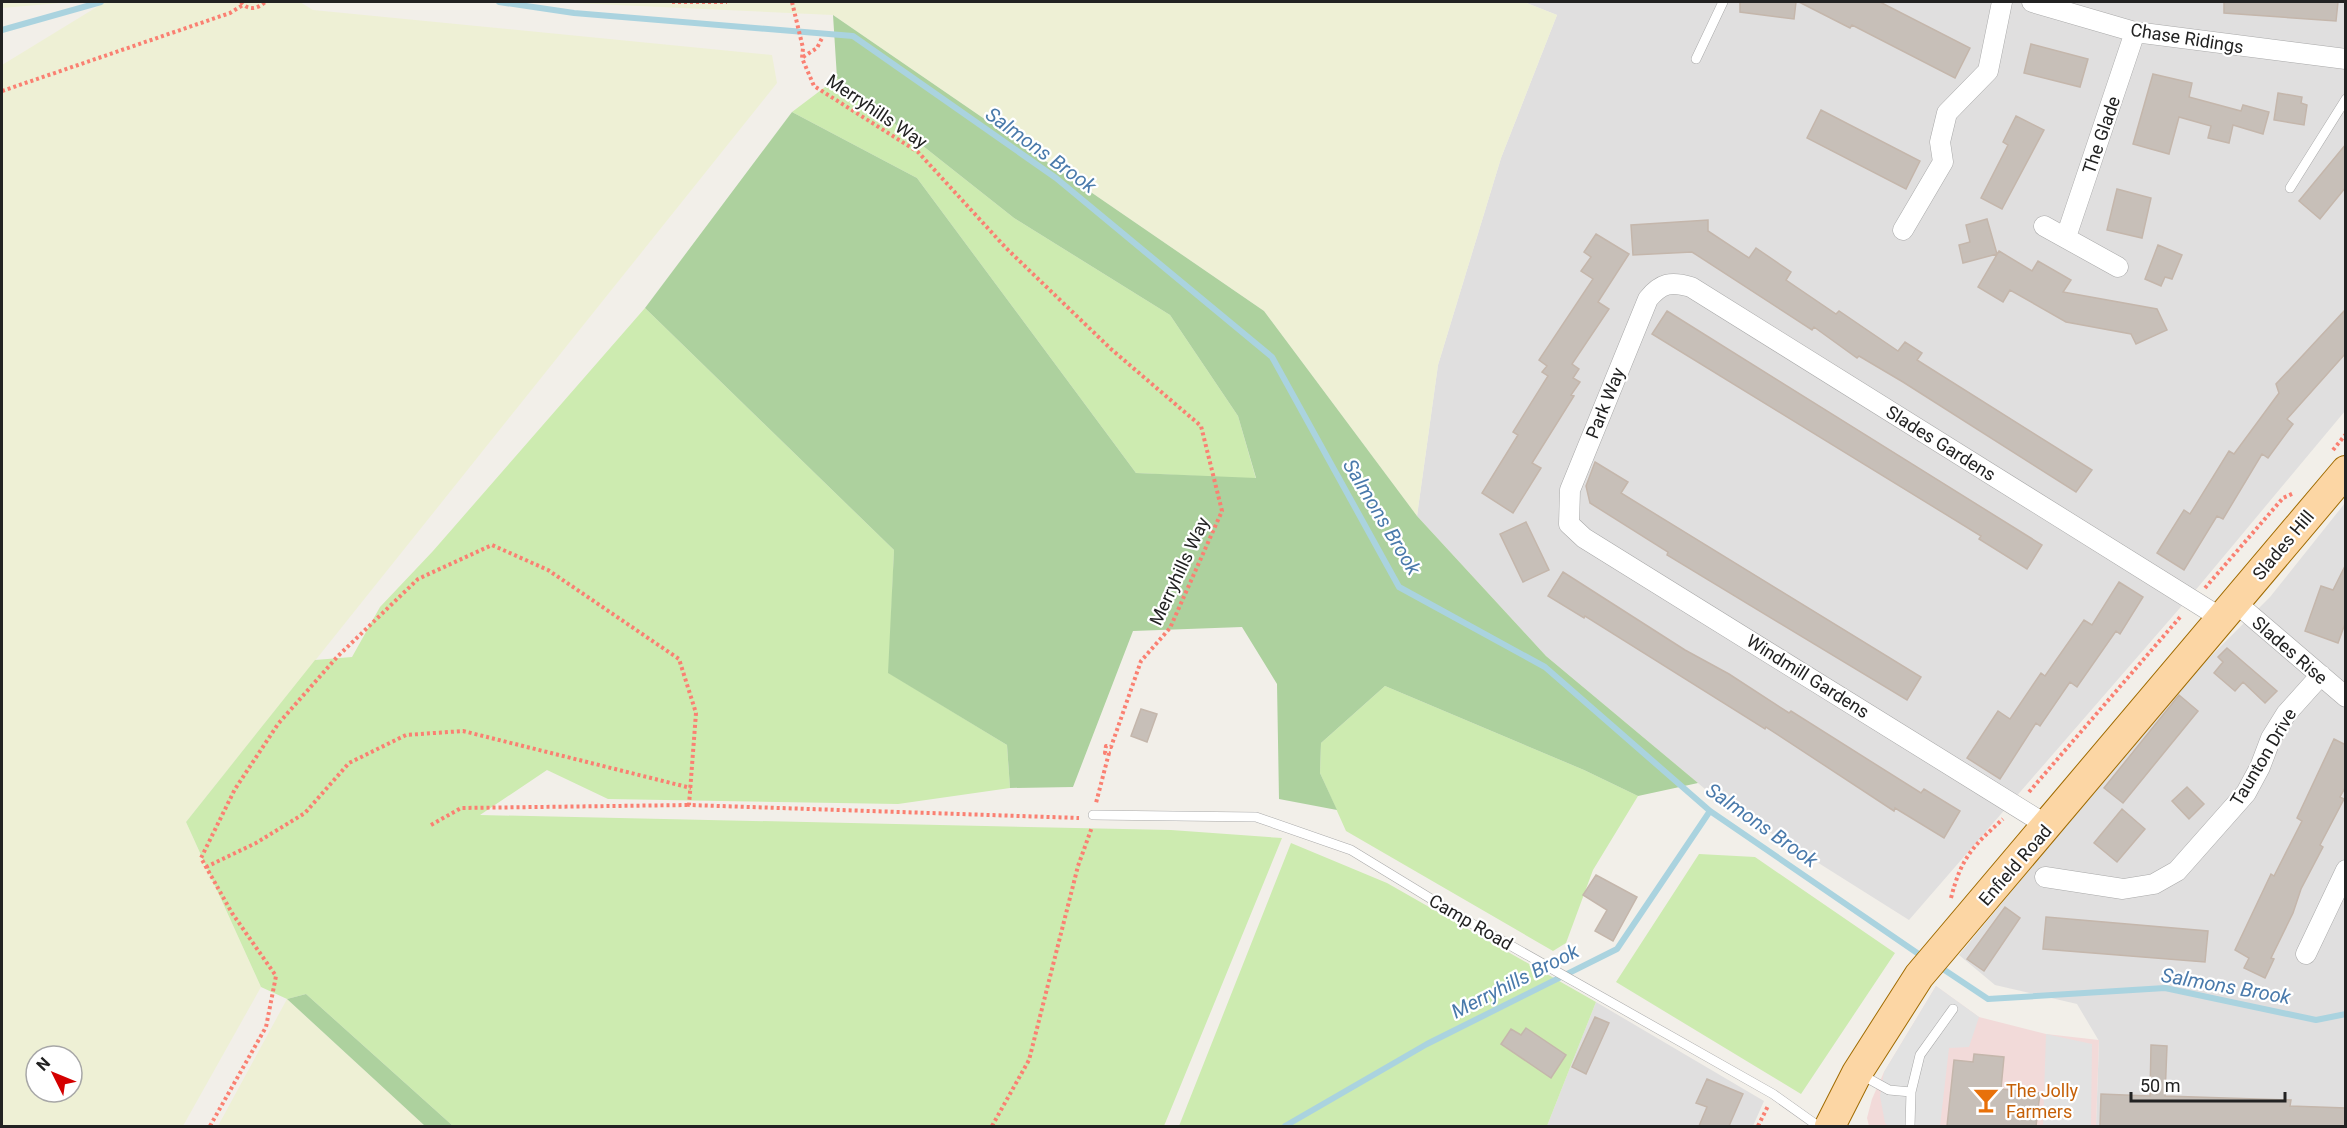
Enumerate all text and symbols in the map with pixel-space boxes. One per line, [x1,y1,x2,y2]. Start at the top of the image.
street label: Chase Ridings [2129,19,2245,57]
street label: Merryhills Way [823,70,932,153]
street label: The Glade [2078,93,2124,177]
water label: Salmons Brook [981,102,1102,199]
street label: Park Way [1581,364,1629,442]
street label: Slades Gardens [1882,401,2000,485]
water label: Salmons Brook [1338,455,1427,580]
street label: Slades Hill [2248,506,2318,584]
street label: Merryhills Way [1145,513,1213,628]
street label: Slades Rise [2248,612,2332,688]
street label: Windmill Gardens [1743,630,1873,722]
street label: Taunton Drive [2226,704,2300,810]
water label: Salmons Brook [1701,778,1823,873]
street label: Enfield Road [1974,820,2056,910]
street label: Camp Road [1425,890,1517,954]
water label: Merryhills Brook [1447,938,1584,1023]
water label: Salmons Brook [2159,963,2294,1009]
north arrow [24,1044,84,1104]
text: N [33,1054,54,1075]
scale bar [2131,1065,2286,1103]
text: 50 m [2140,1075,2180,1096]
place label: The Jolly Farmers [2006,1080,2079,1122]
bar icon: The Jolly Farmers [1971,1085,2001,1115]

